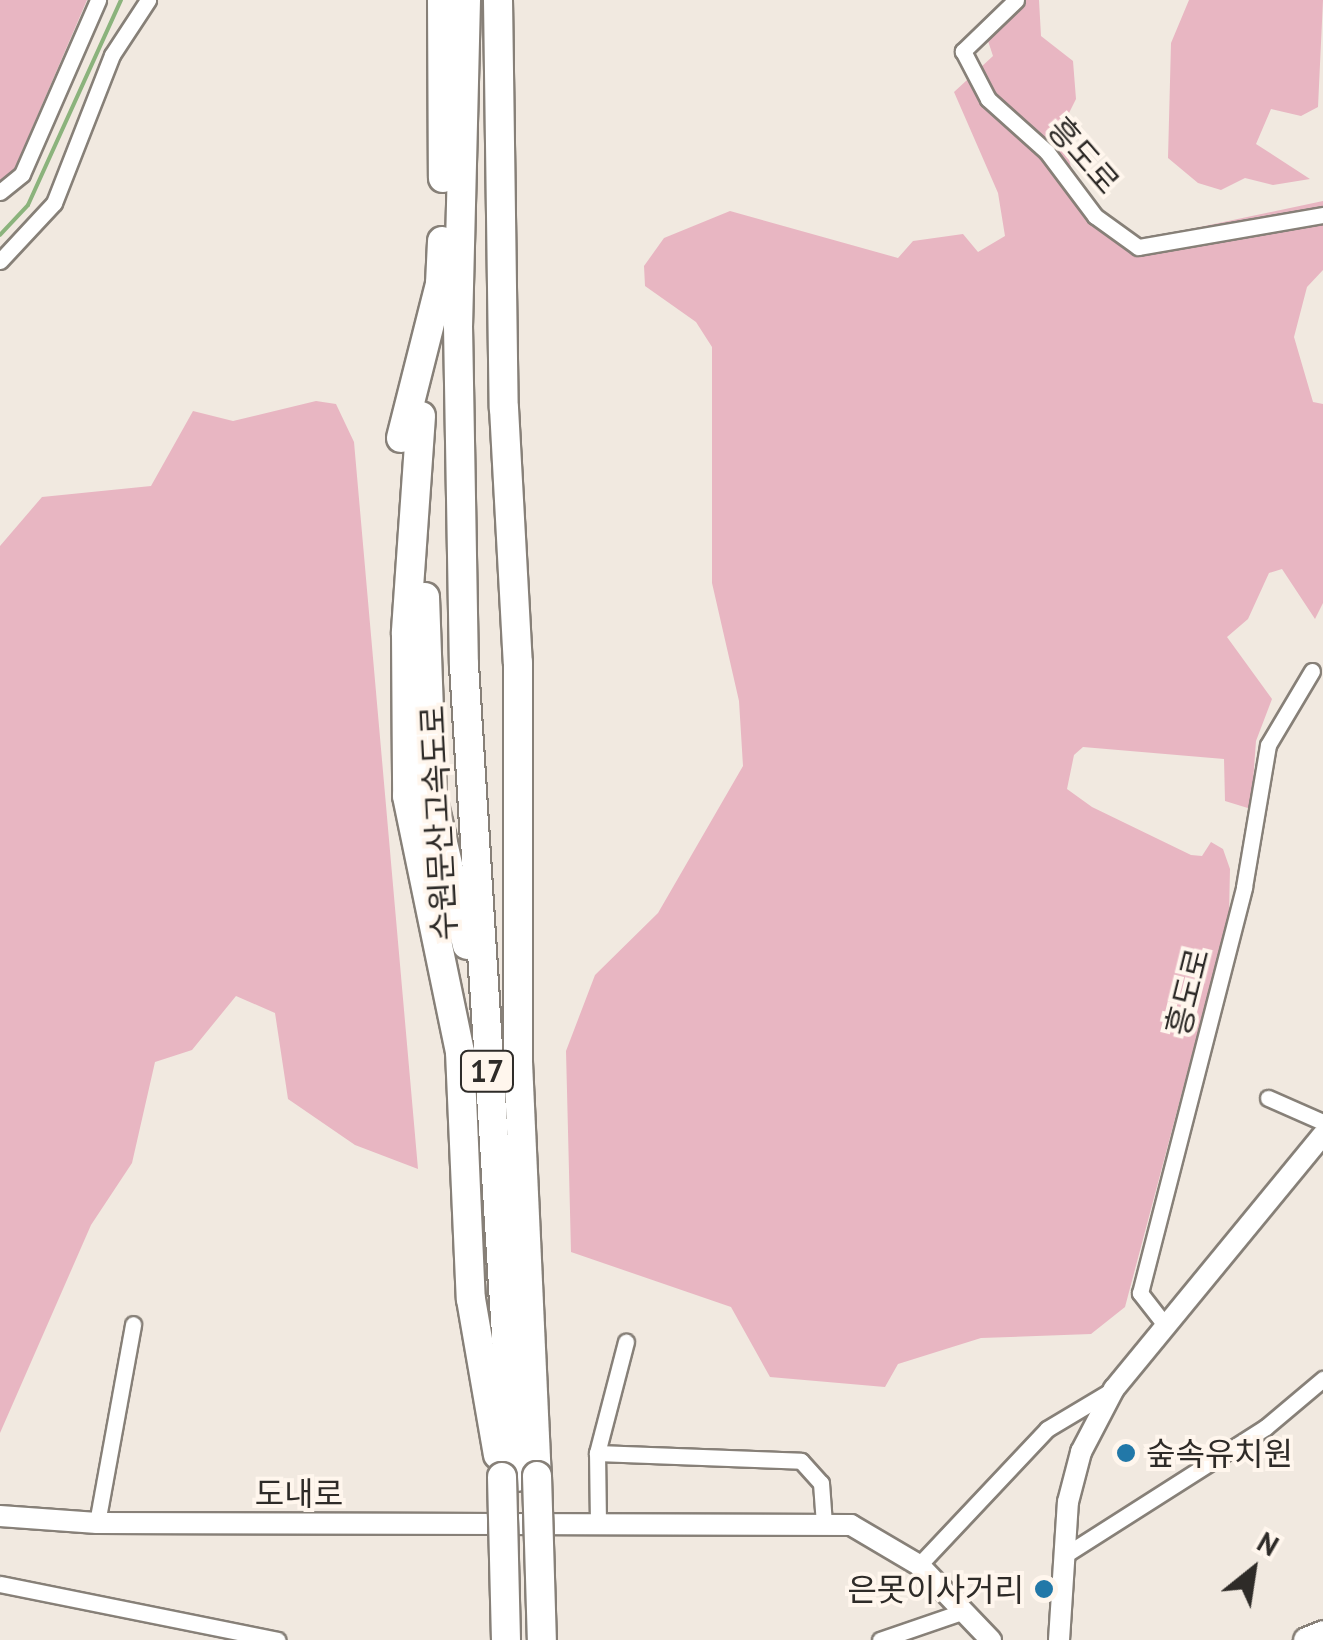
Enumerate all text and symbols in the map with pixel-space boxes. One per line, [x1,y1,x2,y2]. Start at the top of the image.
street label: 흥도로 [1041,109,1127,201]
street label: 수원문산고속도로 [413,704,463,942]
street label: 흥도로 [1158,945,1216,1039]
road number: 17 [460,1046,514,1096]
place label: 숲속유치원 [1146,1434,1293,1472]
marker: 숲속유치원 [1115,1442,1137,1464]
street label: 도내로 [255,1474,343,1512]
north arrow [1203,1520,1303,1620]
text: N [1251,1523,1285,1564]
place label: 은못이사거리 [847,1570,1024,1608]
marker: 은못이사거리 [1033,1578,1055,1600]

